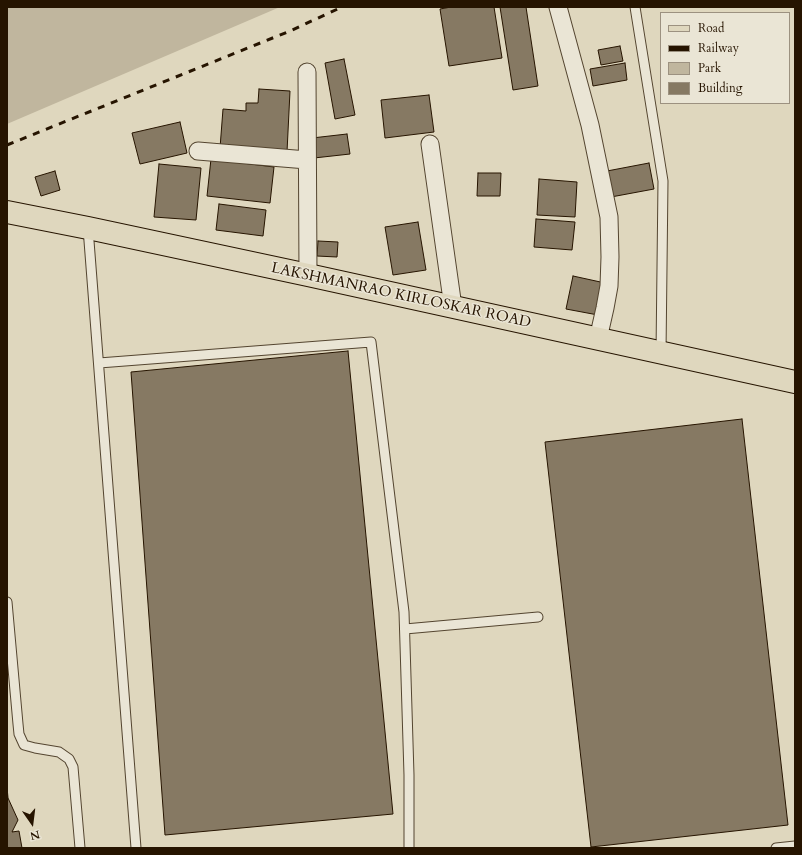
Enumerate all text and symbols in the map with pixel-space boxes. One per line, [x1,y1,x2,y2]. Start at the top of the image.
legend [660,12,790,104]
text: Road [698,20,724,36]
text: Railway [698,40,739,56]
text: Park [698,60,721,76]
text: Building [698,80,742,96]
street label: LAKSHMANRAO KIRLOSKAR ROAD [269,260,533,332]
north arrow [12,803,52,843]
text: N [29,827,41,844]

